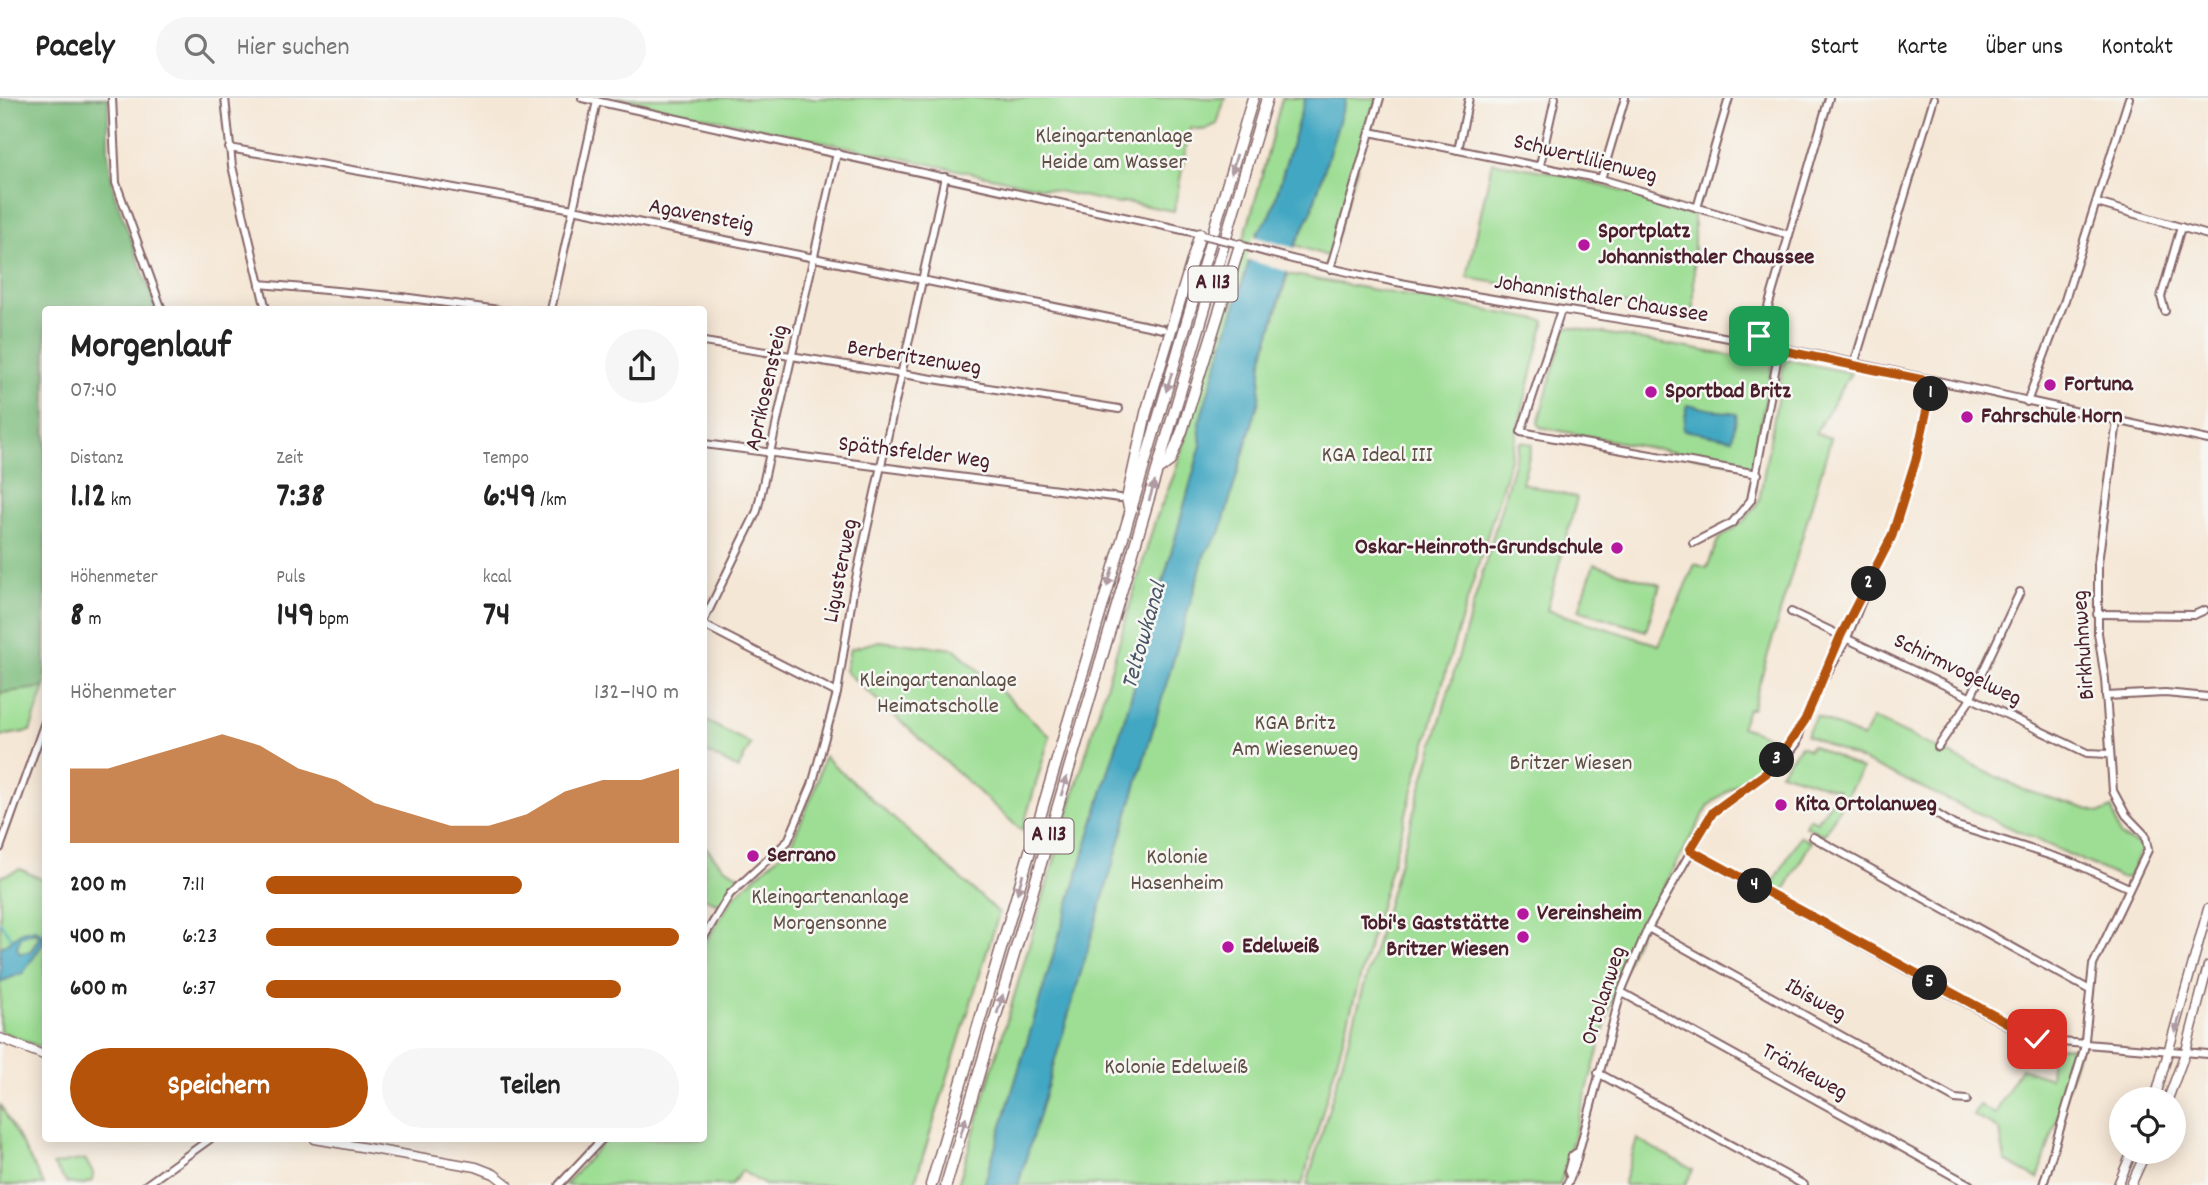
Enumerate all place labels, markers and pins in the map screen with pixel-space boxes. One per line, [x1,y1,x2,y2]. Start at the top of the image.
place label: Sportplatz Johannisthaler Chaussee [1598,216,1814,275]
marker: Sportplatz Johannisthaler Chaussee [1576,237,1592,253]
pin [1729,306,1789,366]
place label: Fortuna [2064,369,2134,402]
place label: Sportbad Britz [1665,376,1791,409]
pin: 1 [1913,376,1948,412]
marker: Fortuna [2042,377,2058,393]
marker: Sportbad Britz [1643,384,1659,400]
place label: Fahrschule Horn [1981,401,2123,434]
marker: Fahrschule Horn [1959,409,1975,425]
place label: Oskar-Heinroth-Grundschule [1355,532,1603,565]
marker: Oskar-Heinroth-Grundschule [1609,540,1625,556]
pin: 2 [1852,566,1886,602]
pin: 3 [1760,742,1795,778]
place label: Kita Ortolanweg [1795,789,1937,822]
marker: Kita Ortolanweg [1773,797,1789,813]
place label: Serrano [767,840,836,873]
marker: Serrano [745,848,761,864]
pin: 4 [1738,868,1772,904]
place label: Vereinsheim [1537,898,1642,931]
marker: Vereinsheim [1515,906,1531,922]
place label: Tobi's Gaststätte Britzer Wiesen [1361,908,1509,967]
marker: Tobi's Gaststätte Britzer Wiesen [1515,929,1531,945]
place label: Edelweiß [1242,931,1319,964]
marker: Edelweiß [1220,939,1236,955]
pin: 5 [1912,966,1948,1001]
pin [2007,1009,2067,1069]

